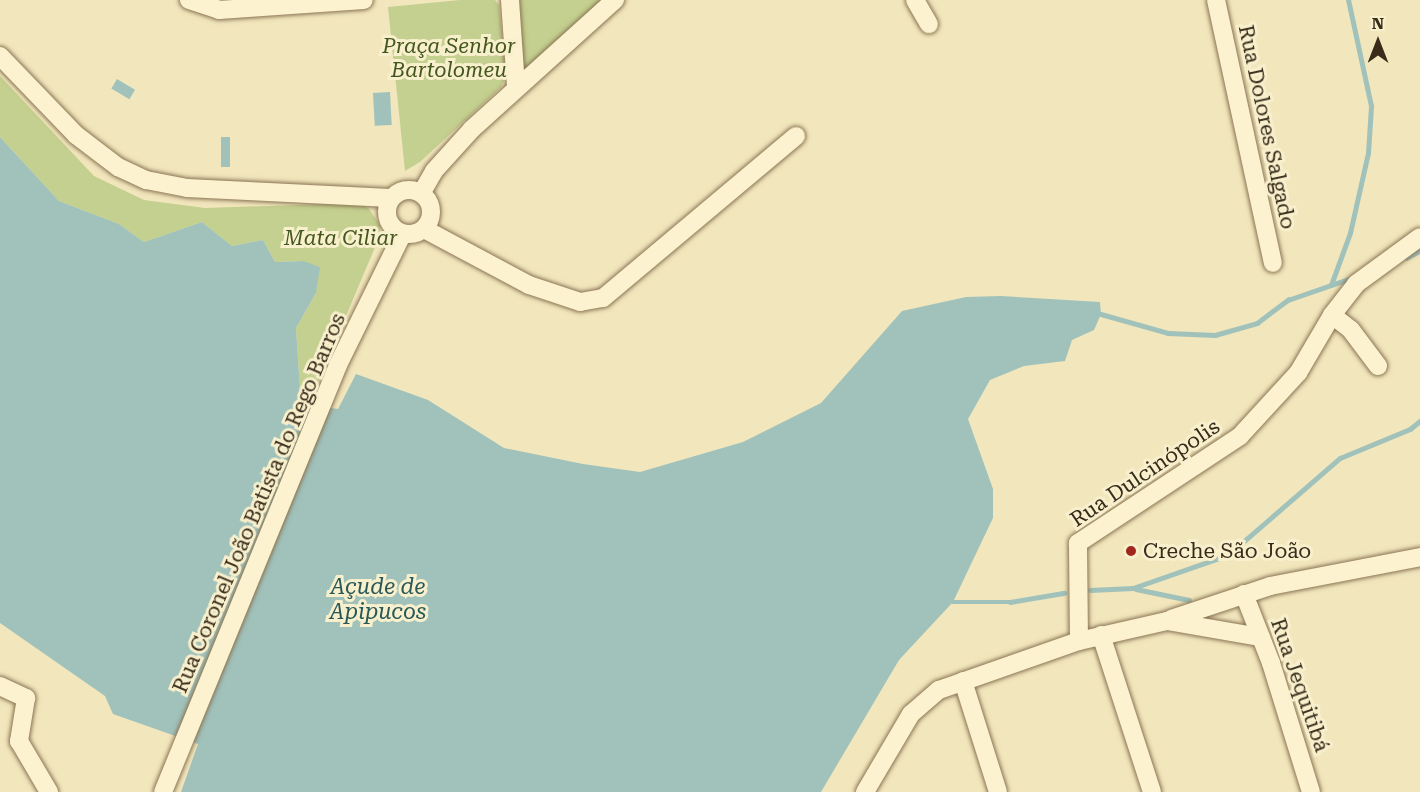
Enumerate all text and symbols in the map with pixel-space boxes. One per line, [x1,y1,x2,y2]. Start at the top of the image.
north arrow [1348,12,1408,72]
text: N [1372,14,1384,33]
street label: Rua Dolores Salgado [1233,23,1301,231]
park label: Praça Senhor Bartolomeu [382,33,516,83]
park label: Mata Ciliar [284,225,398,251]
street label: Rua Coronel João Batista do Rego Barros [167,309,351,697]
street label: Rua Dulcinópolis [1066,414,1224,532]
place label: Creche São João [1143,538,1311,564]
marker: Creche São João [1124,544,1138,558]
water label: Açude de Apipucos [330,573,426,624]
street label: Rua Jequitibá [1265,615,1335,755]

